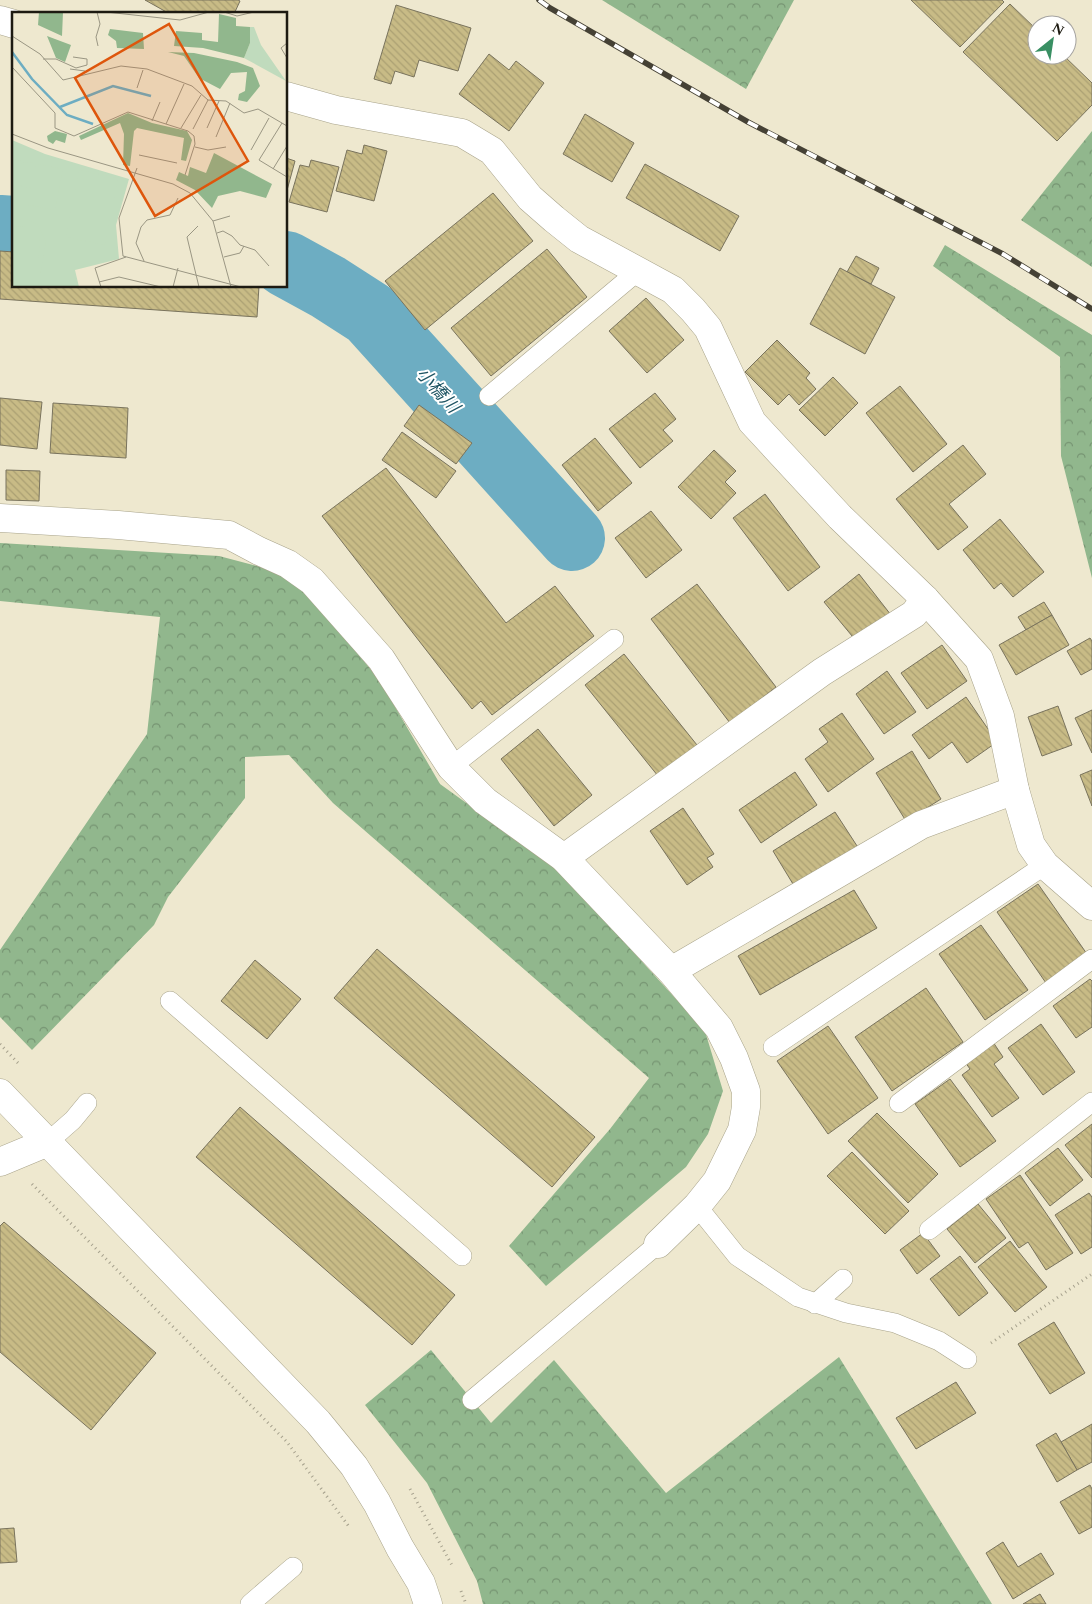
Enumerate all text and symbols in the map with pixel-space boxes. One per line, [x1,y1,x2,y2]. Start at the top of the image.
inset map [12,12,288,288]
north arrow [1027,15,1077,65]
text: N [1048,17,1068,41]
water label: 小橋川 [410,361,467,421]

